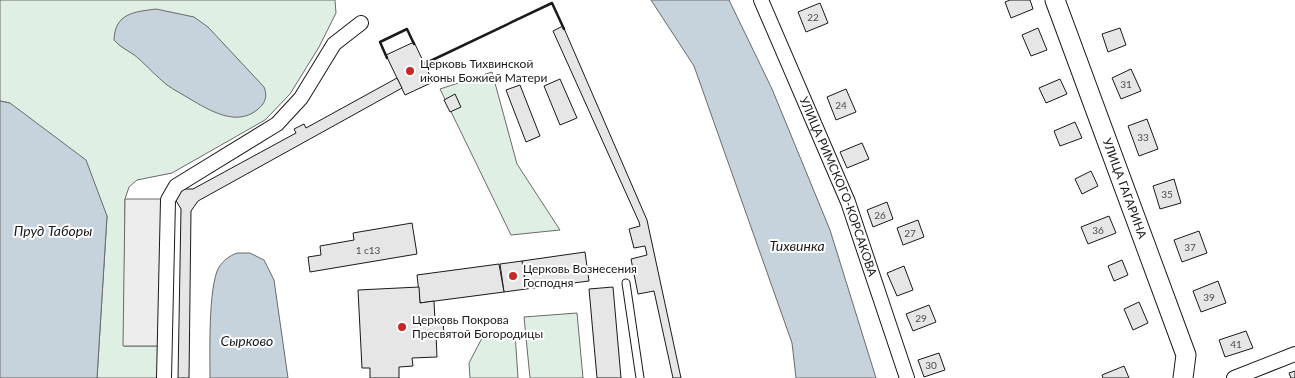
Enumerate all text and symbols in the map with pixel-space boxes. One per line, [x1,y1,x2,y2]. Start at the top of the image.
house number: 22 [807,11,819,23]
place label: Церковь Тихвинской иконы Божией Матери [420,56,547,85]
marker: Церковь Тихвинской иконы Божией Матери [404,65,416,77]
house number: 31 [1120,78,1132,90]
street label: УЛИЦА РИМСКОГО-КОРСАКОВА [797,94,881,279]
house number: 24 [835,99,847,111]
house number: 33 [1137,131,1149,143]
street label: УЛИЦА ГАГАРИНА [1100,136,1151,242]
house number: 35 [1161,188,1173,200]
house number: 26 [874,209,886,221]
water label: Пруд Таборы [14,222,92,239]
house number: 36 [1092,224,1104,236]
house number: 27 [904,227,916,239]
water label: Тихвинка [769,237,825,254]
house number: 37 [1184,241,1196,253]
house number: 1 с13 [356,244,381,256]
place label: Церковь Вознесения Господня [523,261,637,290]
marker: Церковь Вознесения Господня [507,270,519,282]
house number: 39 [1203,291,1215,303]
place label: Церковь Покрова Пресвятой Богородицы [412,312,543,341]
house number: 29 [915,312,927,324]
marker: Церковь Покрова Пресвятой Богородицы [396,321,408,333]
water label: Сырково [221,332,273,349]
house number: 41 [1230,338,1242,350]
house number: 30 [925,359,937,371]

